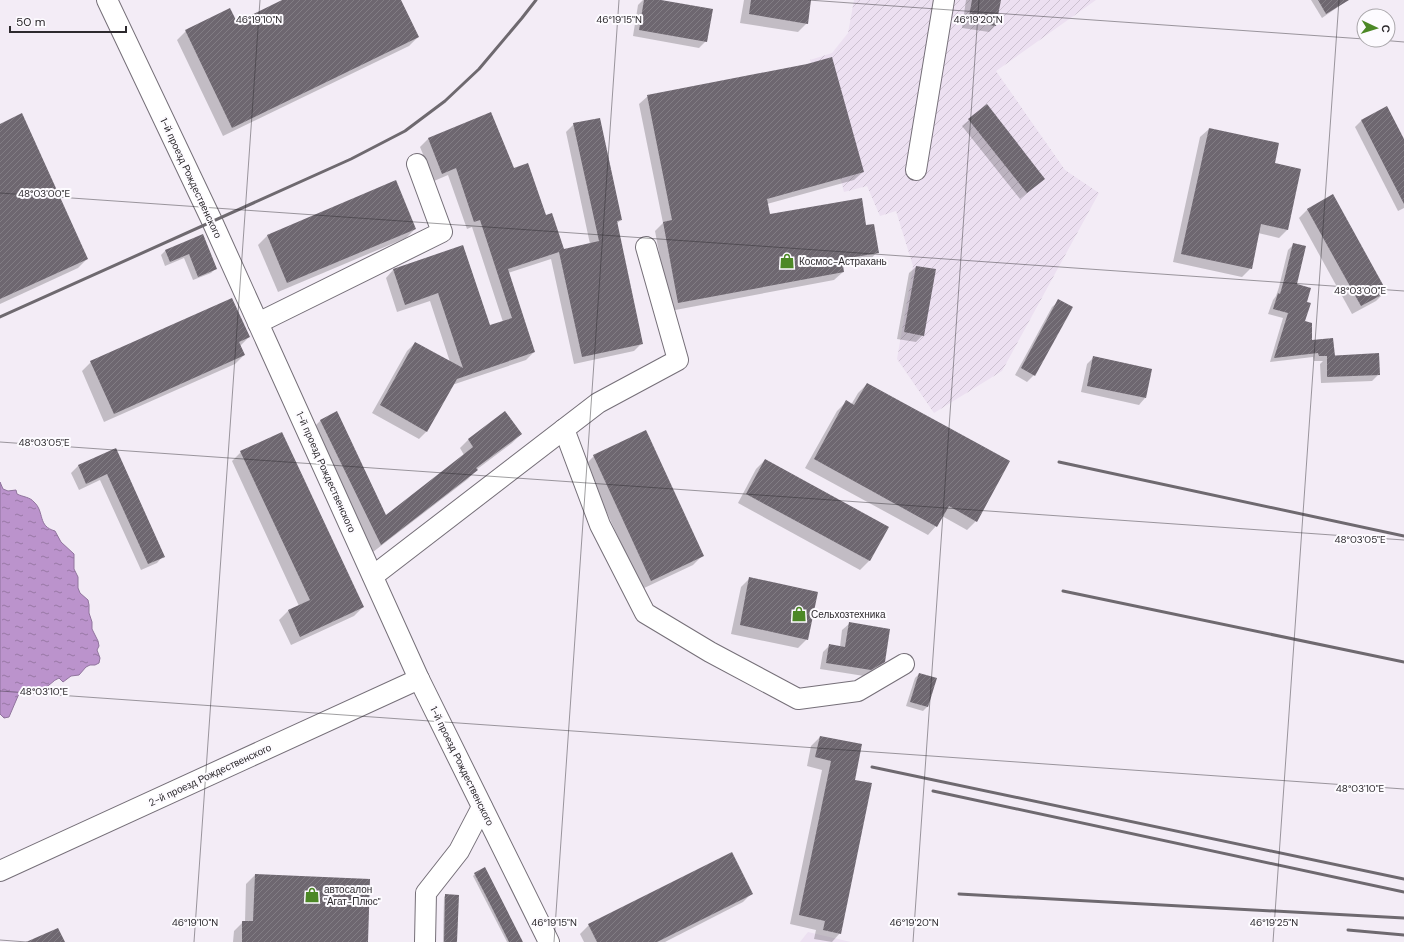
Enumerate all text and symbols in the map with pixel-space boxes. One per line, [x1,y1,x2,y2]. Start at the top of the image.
scale bar [10,8,126,34]
north arrow [1356,8,1396,48]
text: 46°19'10"N [236,13,282,26]
text: 46°19'15"N [596,13,642,26]
text: 46°19'20"N [953,13,1003,26]
text: 50 m [16,14,45,30]
text: С [1379,24,1393,33]
street label: 1-й проезд Рождественского [157,116,225,241]
text: 48°03'00"E [18,187,70,200]
shop icon: Космос-Астрахань [778,252,796,270]
place label: Космос-Астрахань [799,255,887,268]
text: 48°03'00"E [1334,284,1386,297]
street label: 1-й проезд Рождественского [293,409,359,535]
text: 48°03'05"E [18,436,70,449]
text: 48°03'05"E [1334,533,1386,546]
shop icon: Сельхозтехника [790,605,808,623]
place label: Сельхозтехника [811,608,886,621]
text: 48°03'10"E [20,685,69,698]
street label: 1-й проезд Рождественского [427,704,497,828]
street label: 2-й проезд Рождественского [147,741,274,809]
text: 48°03'10"E [1336,782,1385,795]
place label: автосалон "Агат-Плюс" [324,883,381,908]
shop icon: автосалон "Агат-Плюс" [303,886,321,904]
text: 46°19'10"N [172,916,218,929]
text: 46°19'15"N [531,916,577,929]
text: 46°19'20"N [889,916,939,929]
text: 46°19'25"N [1250,916,1298,929]

